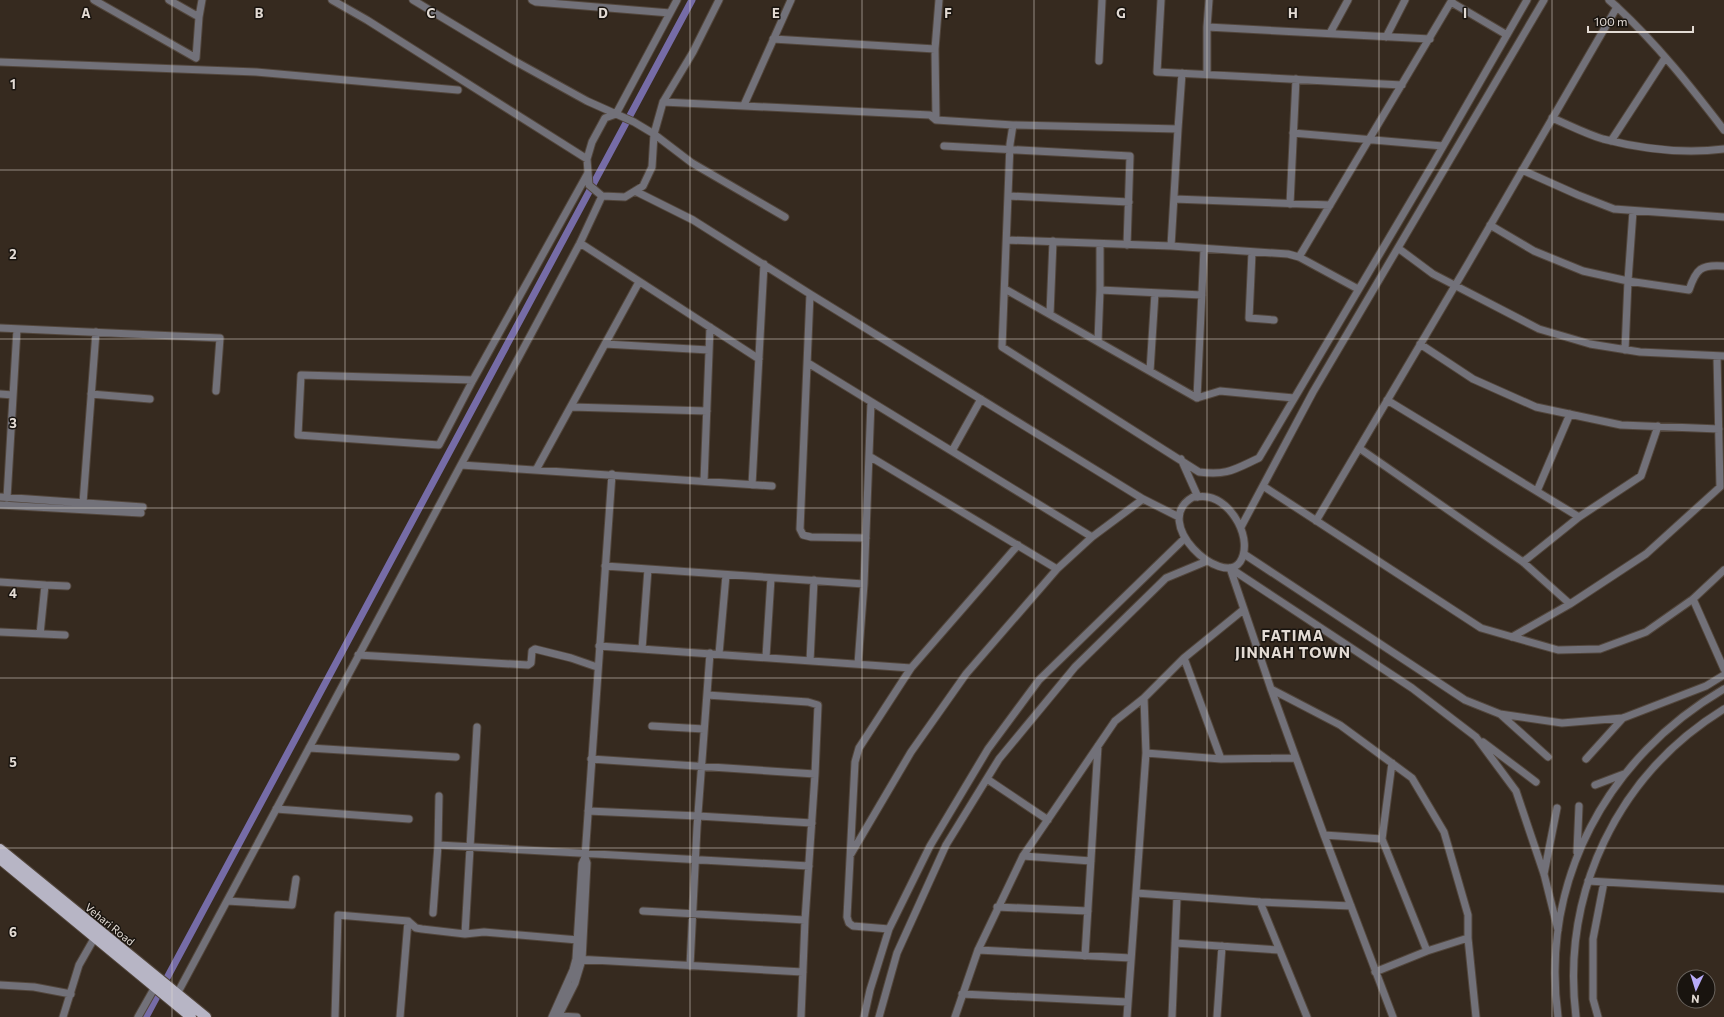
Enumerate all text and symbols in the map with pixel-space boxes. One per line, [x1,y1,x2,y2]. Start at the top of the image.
text: A [81,5,91,21]
text: B [255,5,264,21]
text: C [427,5,436,21]
text: D [598,5,608,21]
text: E [772,5,780,21]
text: F [944,5,952,21]
text: G [1116,5,1126,21]
text: H [1288,5,1298,21]
text: I [1463,5,1467,21]
scale bar [1588,8,1693,34]
text: 100 m [1594,14,1628,28]
text: 1 [10,76,16,92]
text: 2 [9,246,17,262]
text: 3 [9,415,17,431]
text: 4 [9,585,17,601]
district label: FATIMA JINNAH TOWN [1235,626,1351,661]
text: 5 [9,754,17,770]
street label: Vehari Road [83,900,137,948]
text: 6 [9,924,17,940]
north arrow [1676,969,1716,1009]
text: N [1691,993,1700,1006]

